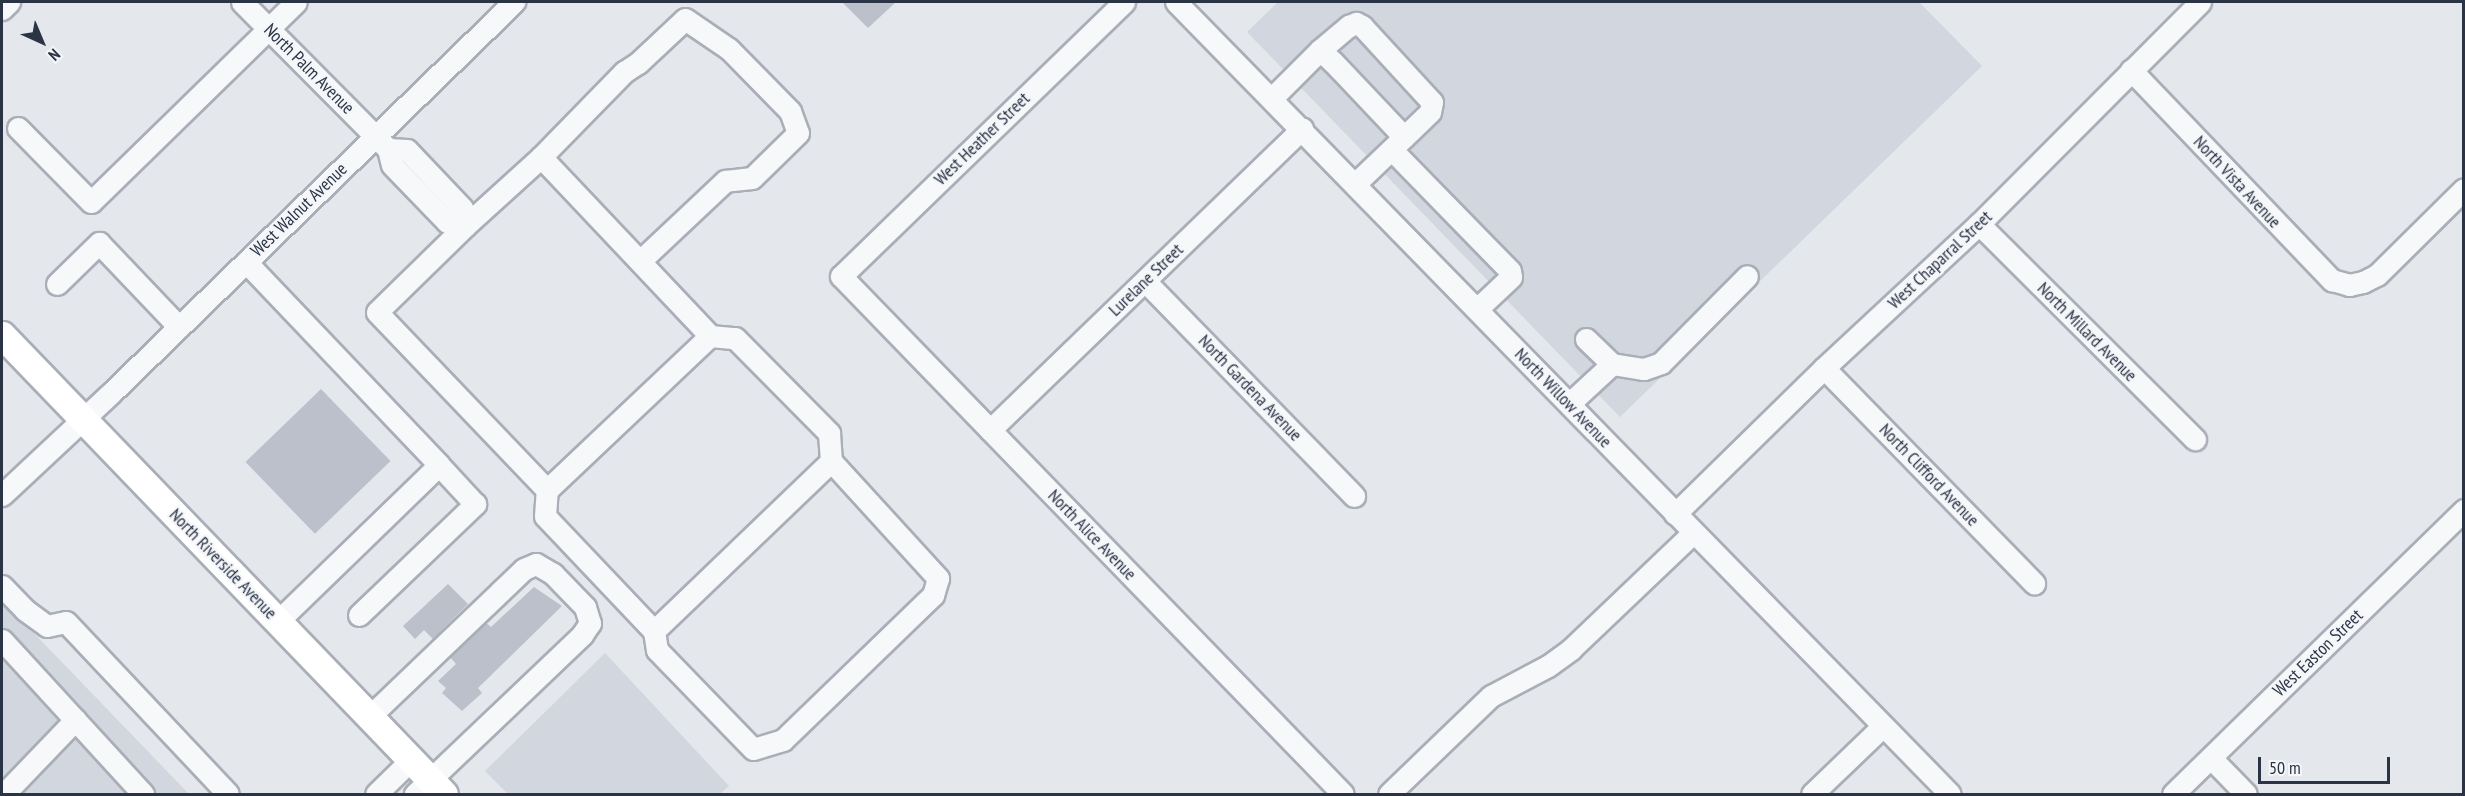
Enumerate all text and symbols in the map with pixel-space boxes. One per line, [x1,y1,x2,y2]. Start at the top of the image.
north arrow [12,12,72,72]
street label: North Palm Avenue [259,19,359,119]
text: N [44,45,65,65]
street label: West Heather Street [930,88,1034,190]
street label: North Vista Avenue [2188,131,2286,233]
street label: West Walnut Avenue [246,158,352,262]
street label: West Chaparral Street [1883,206,1997,314]
street label: Lurelane Street [1104,239,1188,321]
street label: North Millard Avenue [2033,278,2141,386]
street label: North Gardena Avenue [1194,330,1306,446]
street label: North Willow Avenue [1510,343,1616,453]
street label: North Clifford Avenue [1874,419,1984,531]
street label: North Alice Avenue [1043,485,1141,585]
street label: North Riverside Avenue [165,504,281,624]
street label: West Easton Street [2269,605,2367,701]
scale bar [2261,745,2393,783]
text: 50 m [2269,756,2301,779]

